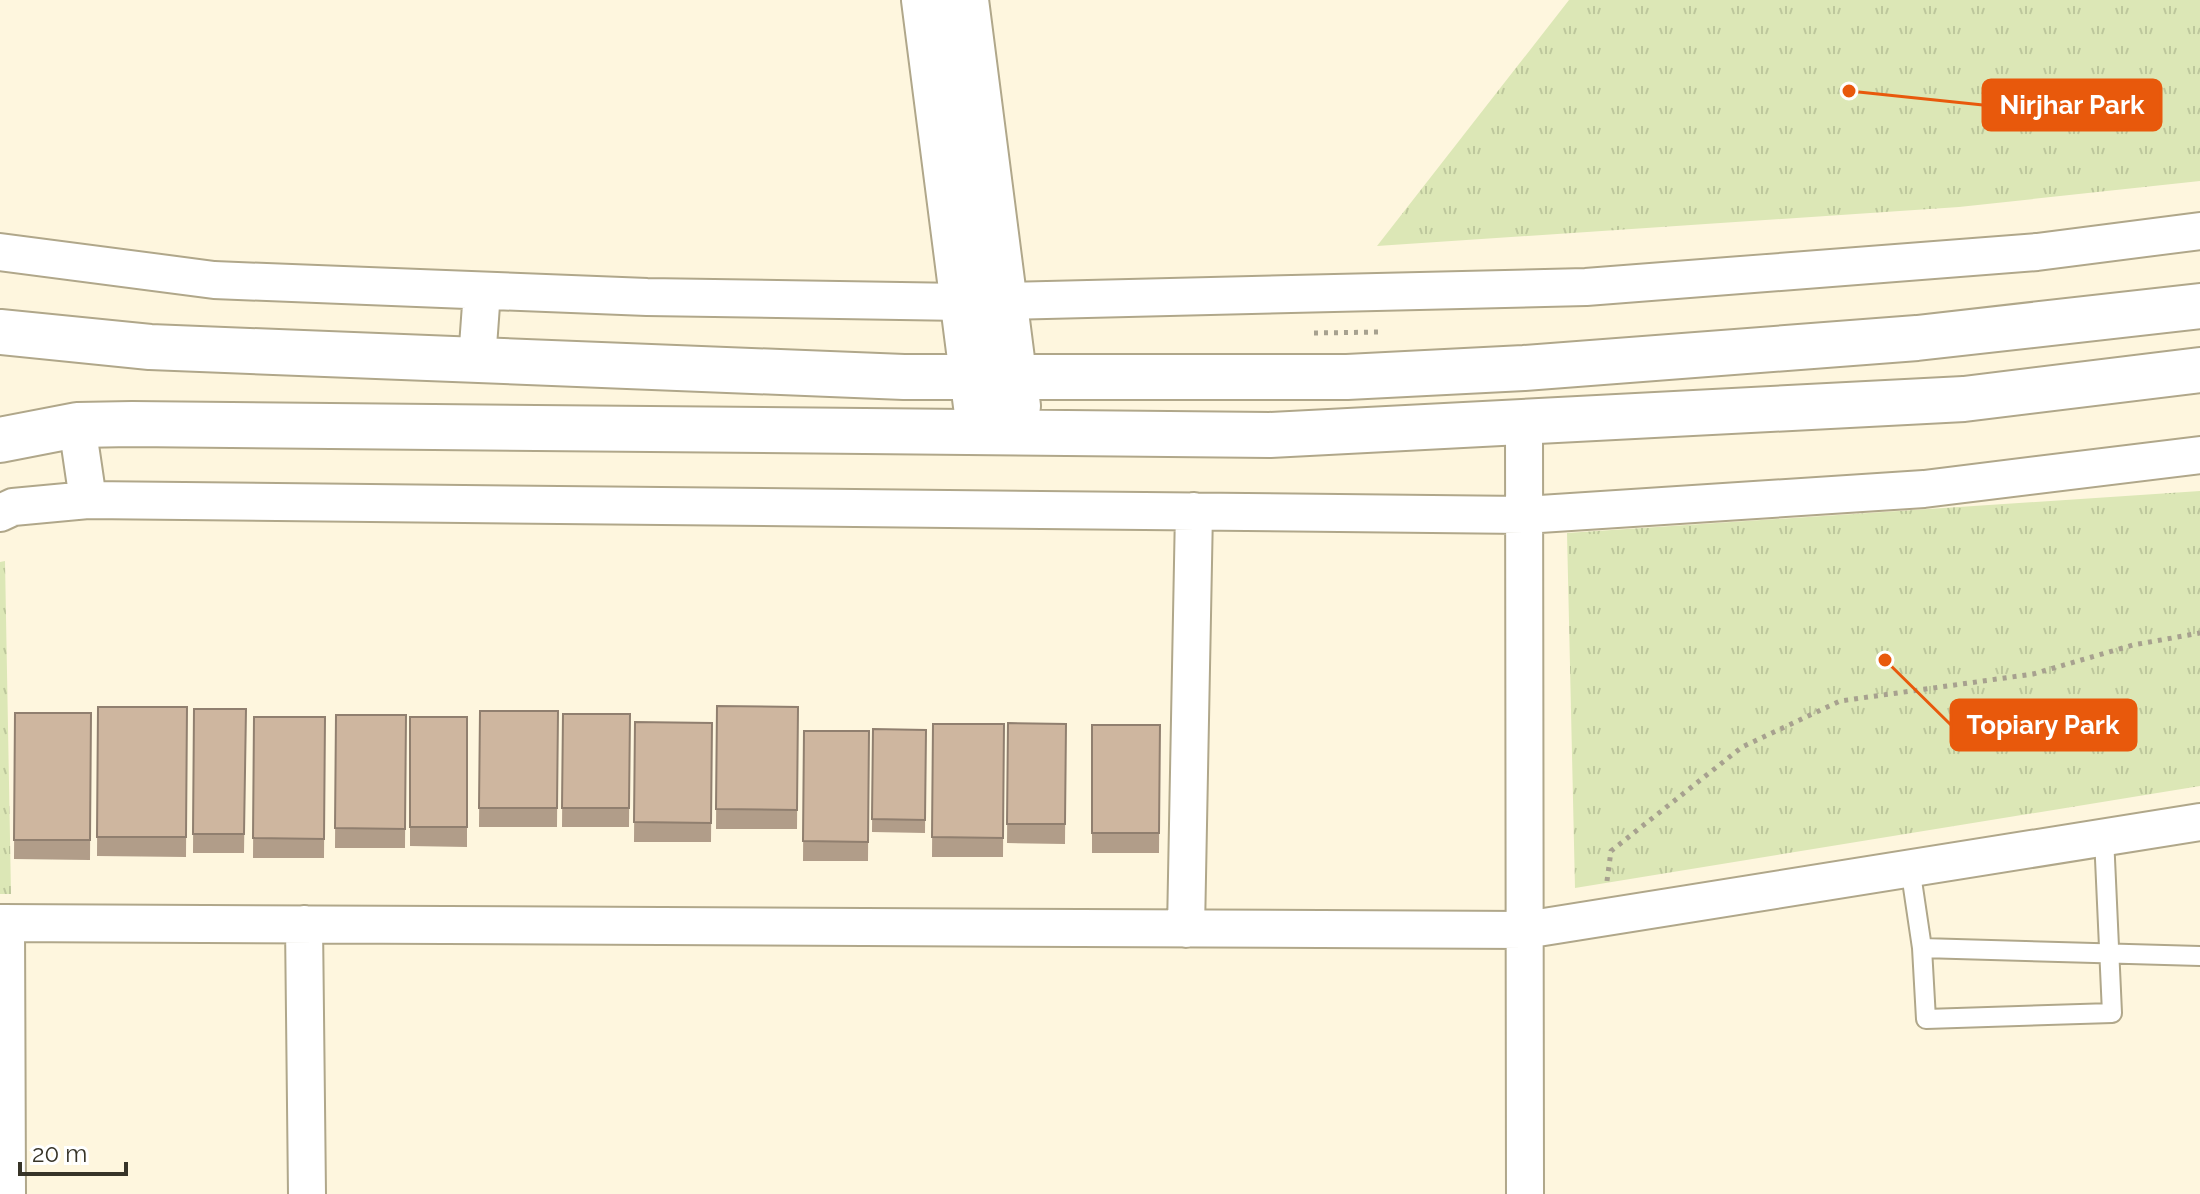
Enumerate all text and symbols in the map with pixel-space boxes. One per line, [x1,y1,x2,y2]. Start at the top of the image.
callout: Nirjhar Park [1983,80,2161,130]
text: Nirjhar Park [1999,90,2145,120]
callout: Topiary Park [1951,700,2136,750]
text: Topiary Park [1967,710,2120,740]
scale bar [20,1126,126,1176]
text: 20 m [32,1139,87,1168]

